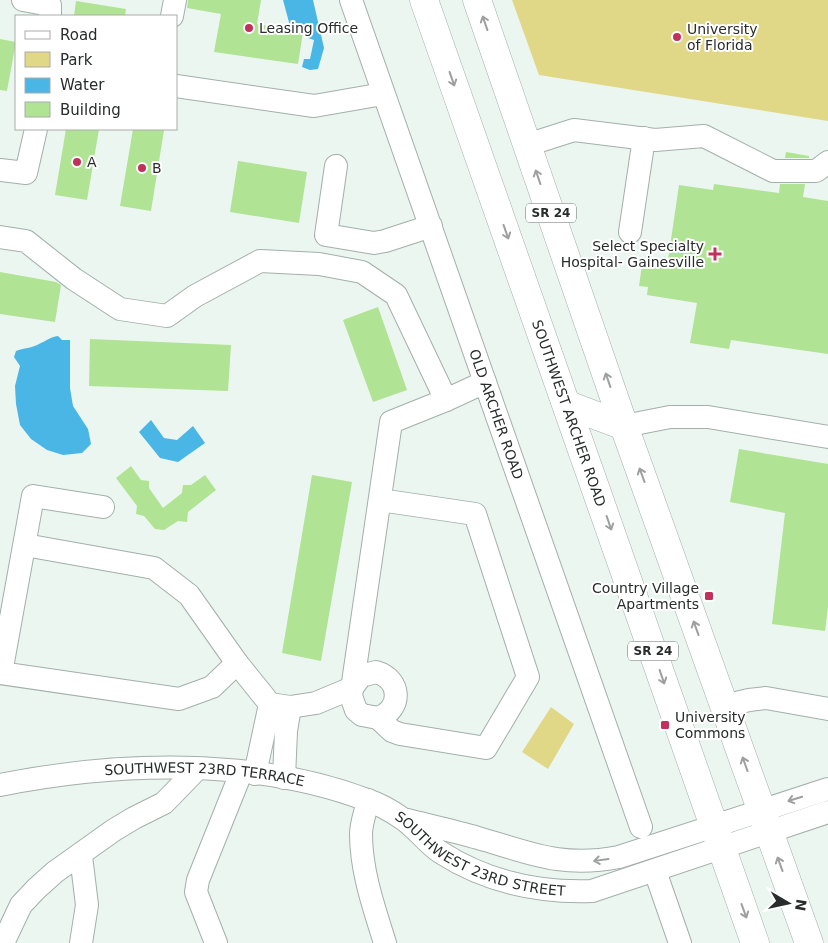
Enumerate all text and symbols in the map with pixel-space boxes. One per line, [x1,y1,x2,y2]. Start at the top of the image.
legend [15,15,178,130]
one-way arrow [480,16,489,32]
place label: Leasing Office [259,20,358,36]
place label: University of Florida [687,21,758,53]
marker: Leasing Office [243,22,255,34]
text: Road [60,26,98,44]
marker: University of Florida [671,31,683,43]
text: Park [60,51,93,69]
one-way arrow [448,71,457,86]
text: Water [60,76,105,94]
text: Building [60,101,121,119]
place label: A [87,154,97,170]
marker: A [71,156,83,168]
place label: B [152,160,162,176]
marker: B [136,162,148,174]
one-way arrow [533,170,542,185]
road number: SR 24 [526,204,576,222]
one-way arrow [502,224,511,239]
place label: Select Specialty Hospital- Gainesville [561,238,704,270]
marker: Select Specialty Hospital- Gainesville [708,247,722,261]
street label: SOUTHWEST ARCHER ROAD [529,318,609,509]
street label: OLD ARCHER ROAD [466,347,526,482]
one-way arrow [603,373,612,388]
one-way arrow [637,468,646,483]
one-way arrow [605,515,614,531]
place label: Country Village Apartments [592,580,699,612]
marker: Country Village Apartments [703,590,715,602]
one-way arrow [691,621,700,636]
road number: SR 24 [628,641,678,660]
one-way arrow [658,669,667,684]
place label: University Commons [675,709,746,741]
marker: University Commons [659,719,671,731]
one-way arrow [740,756,749,772]
street label: SOUTHWEST 23RD TERRACE [104,760,306,789]
one-way arrow [787,795,803,805]
street label: SOUTHWEST 23RD STREET [392,808,566,899]
one-way arrow [593,855,609,865]
one-way arrow [775,857,784,872]
north arrow [763,878,813,928]
text: N [792,898,810,912]
one-way arrow [740,902,749,918]

